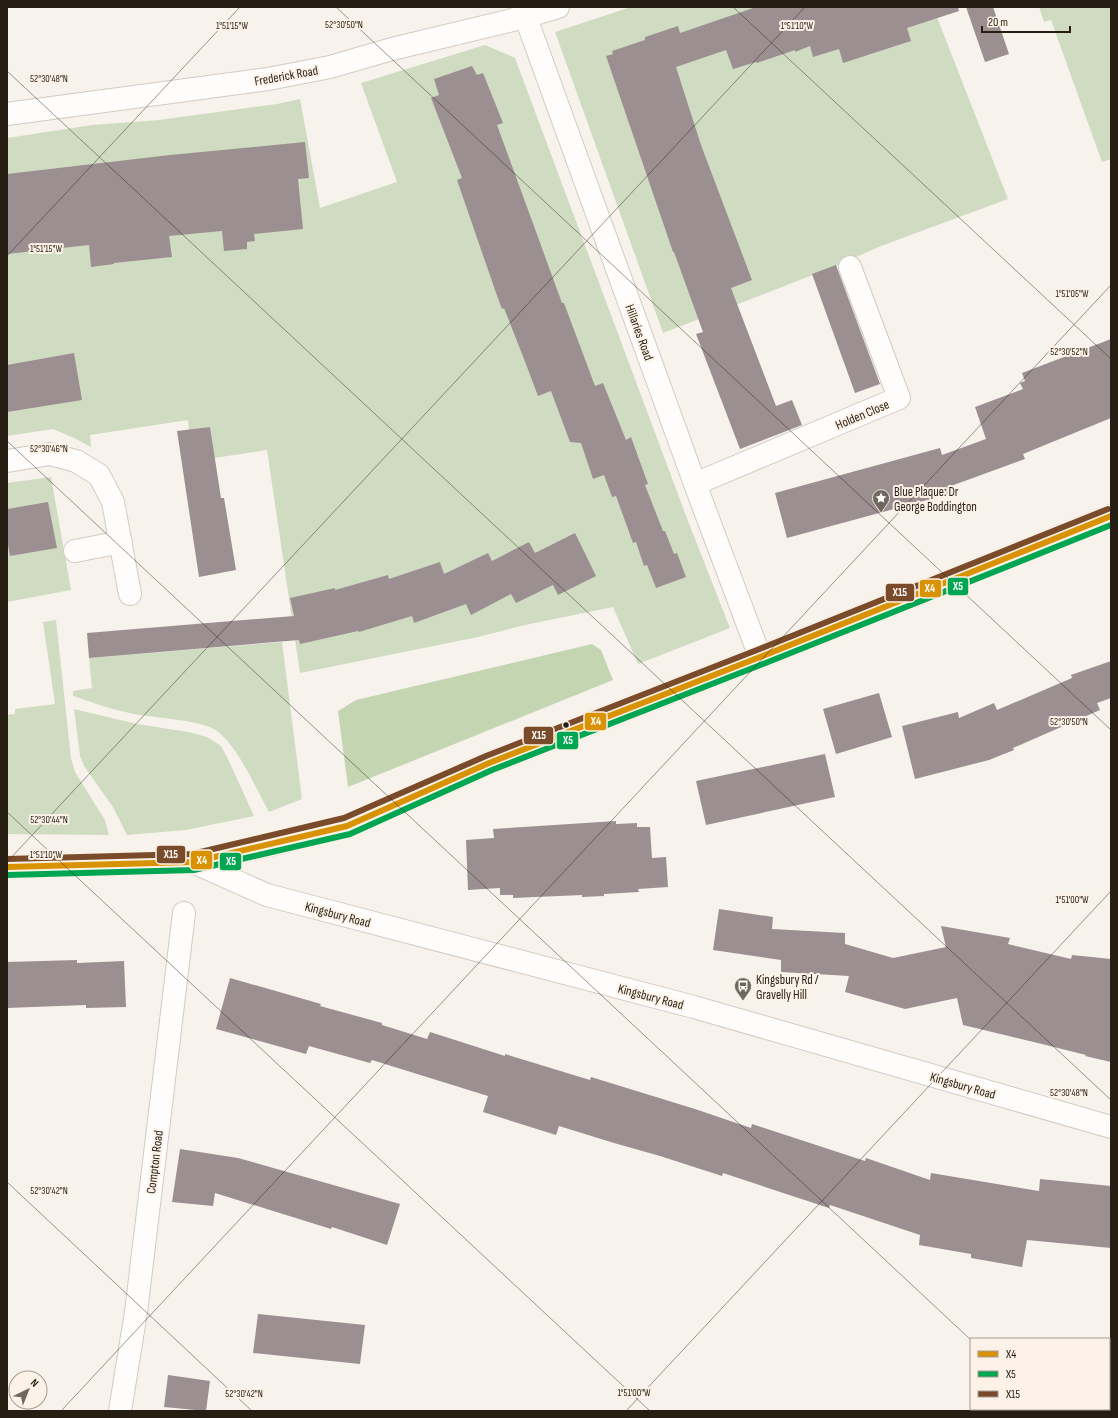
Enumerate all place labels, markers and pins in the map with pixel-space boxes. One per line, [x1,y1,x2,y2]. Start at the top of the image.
place label: Blue Plaque: Dr George Boddington [894,484,977,515]
place icon: Blue Plaque: Dr George Boddington [871,488,891,513]
unlabelled marker [561,720,571,730]
place label: Kingsbury Rd / Gravelly Hill [756,972,819,1003]
bus stop icon: Kingsbury Rd / Gravelly Hill [733,976,753,1001]

